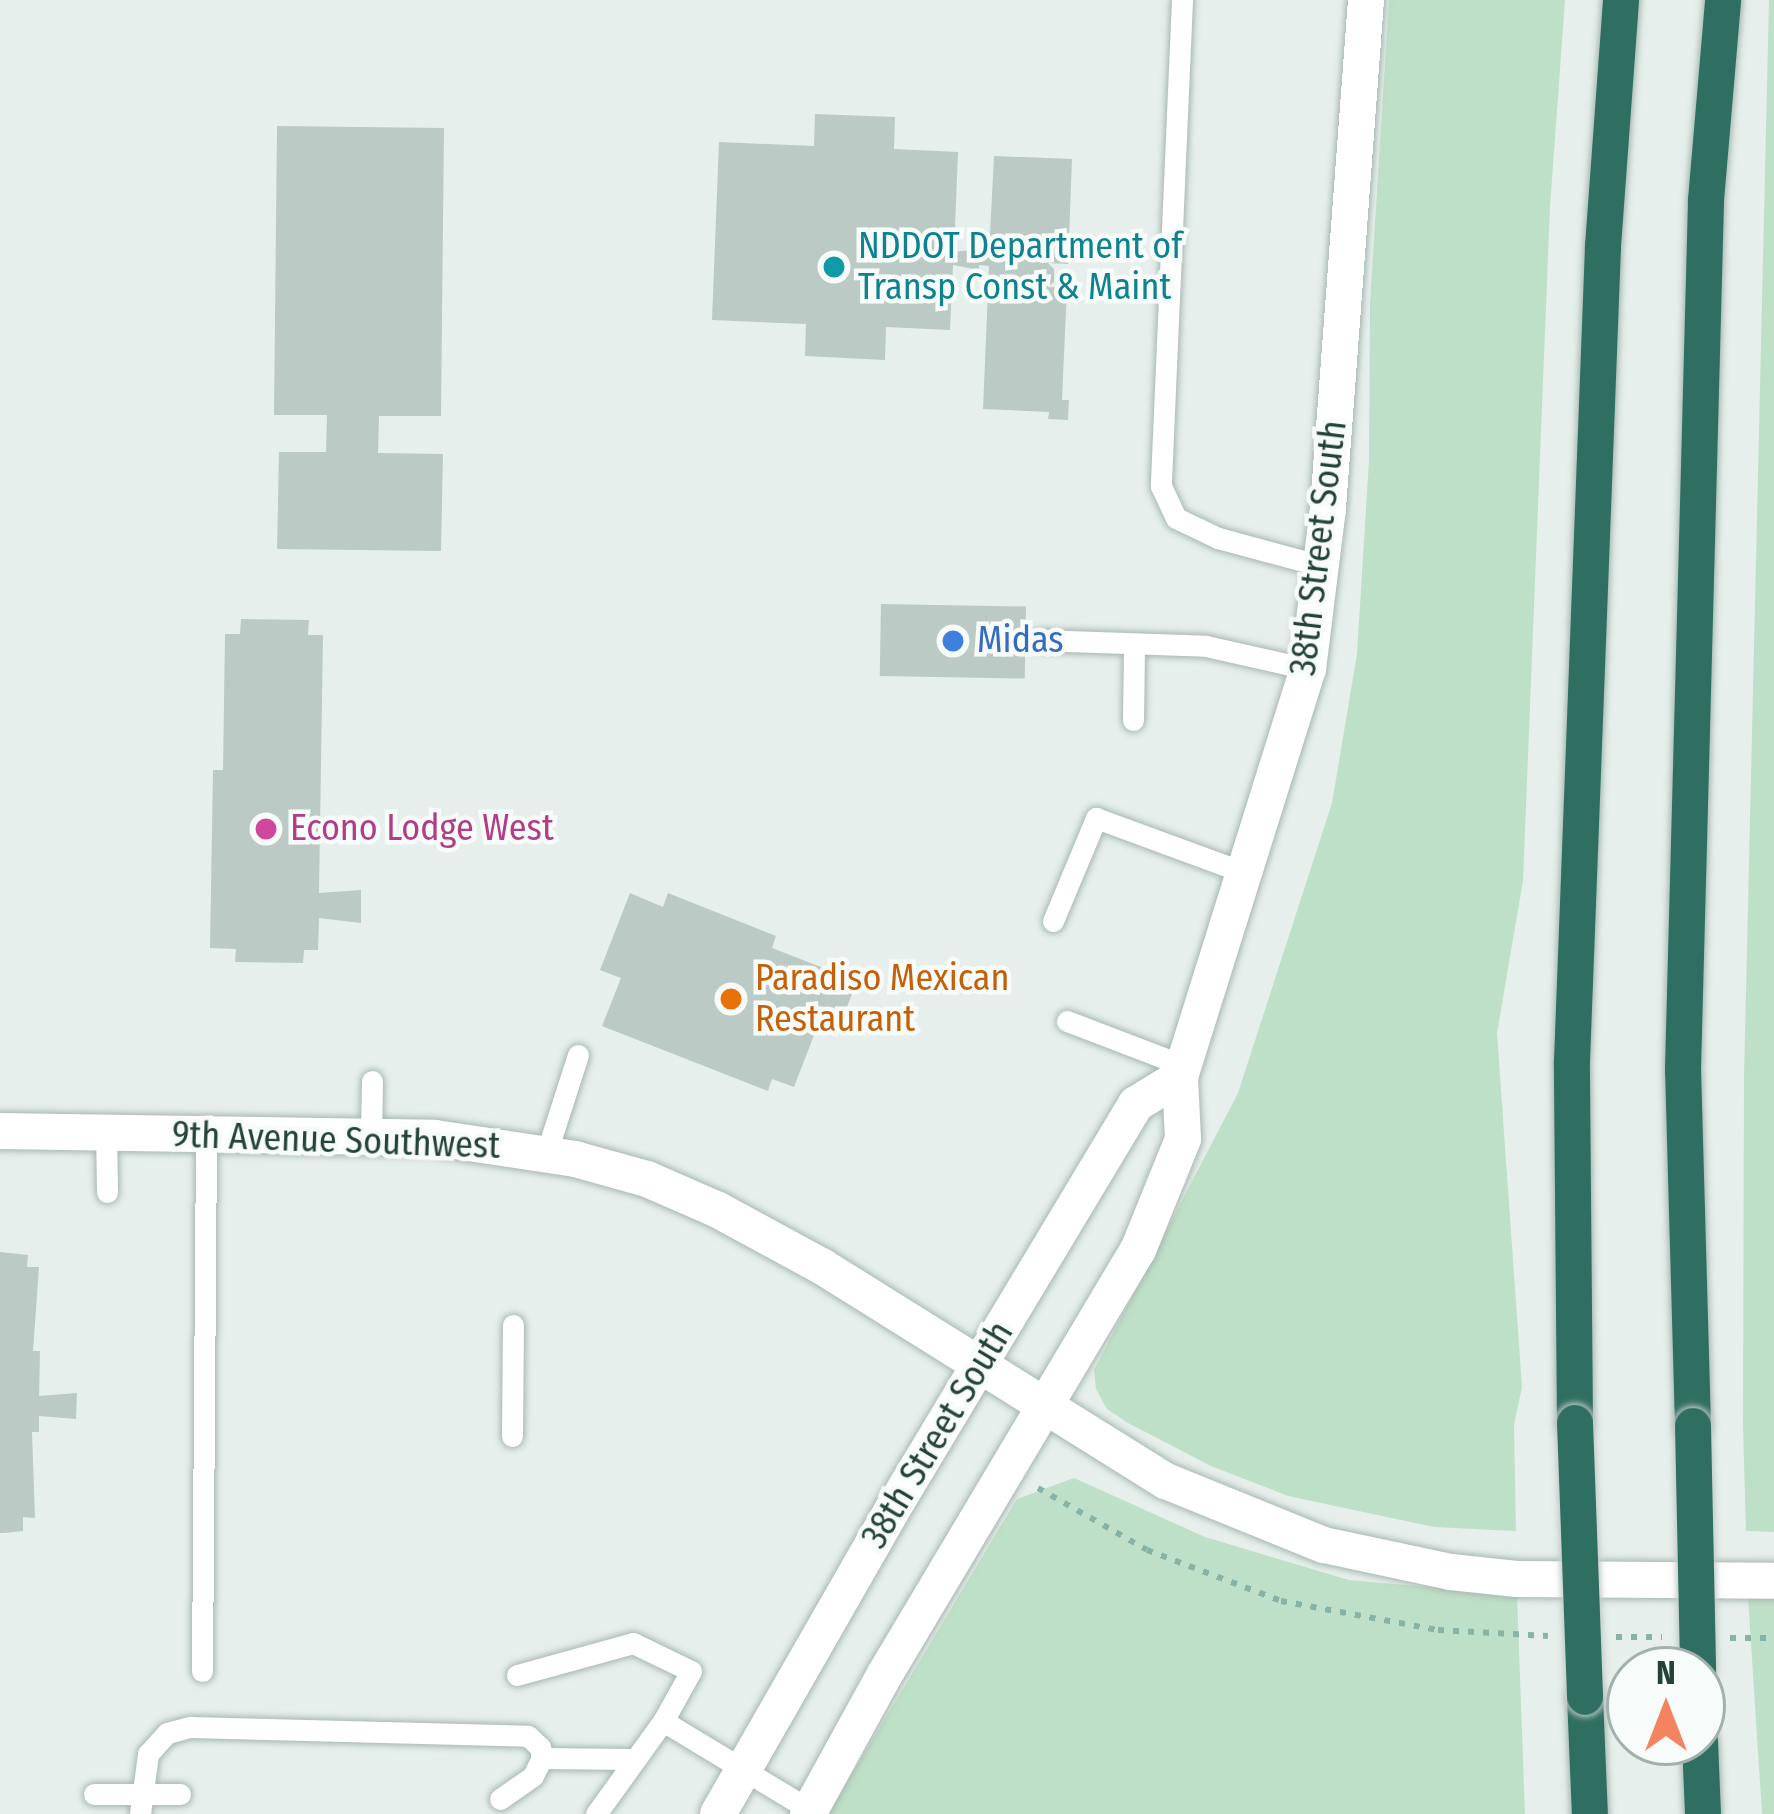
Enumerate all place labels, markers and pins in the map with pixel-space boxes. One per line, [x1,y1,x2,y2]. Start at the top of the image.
place label: NDDOT Department of Transp Const & Maint [858,224,1182,309]
marker: NDDOT Department of Transp Const & Maint [821,254,847,280]
place label: Midas [977,619,1064,663]
marker: Midas [940,628,966,654]
place label: Econo Lodge West [290,807,554,851]
marker: Econo Lodge West [253,816,279,842]
place label: Paradiso Mexican Restaurant [755,956,1009,1041]
marker: Paradiso Mexican Restaurant [718,986,744,1012]

